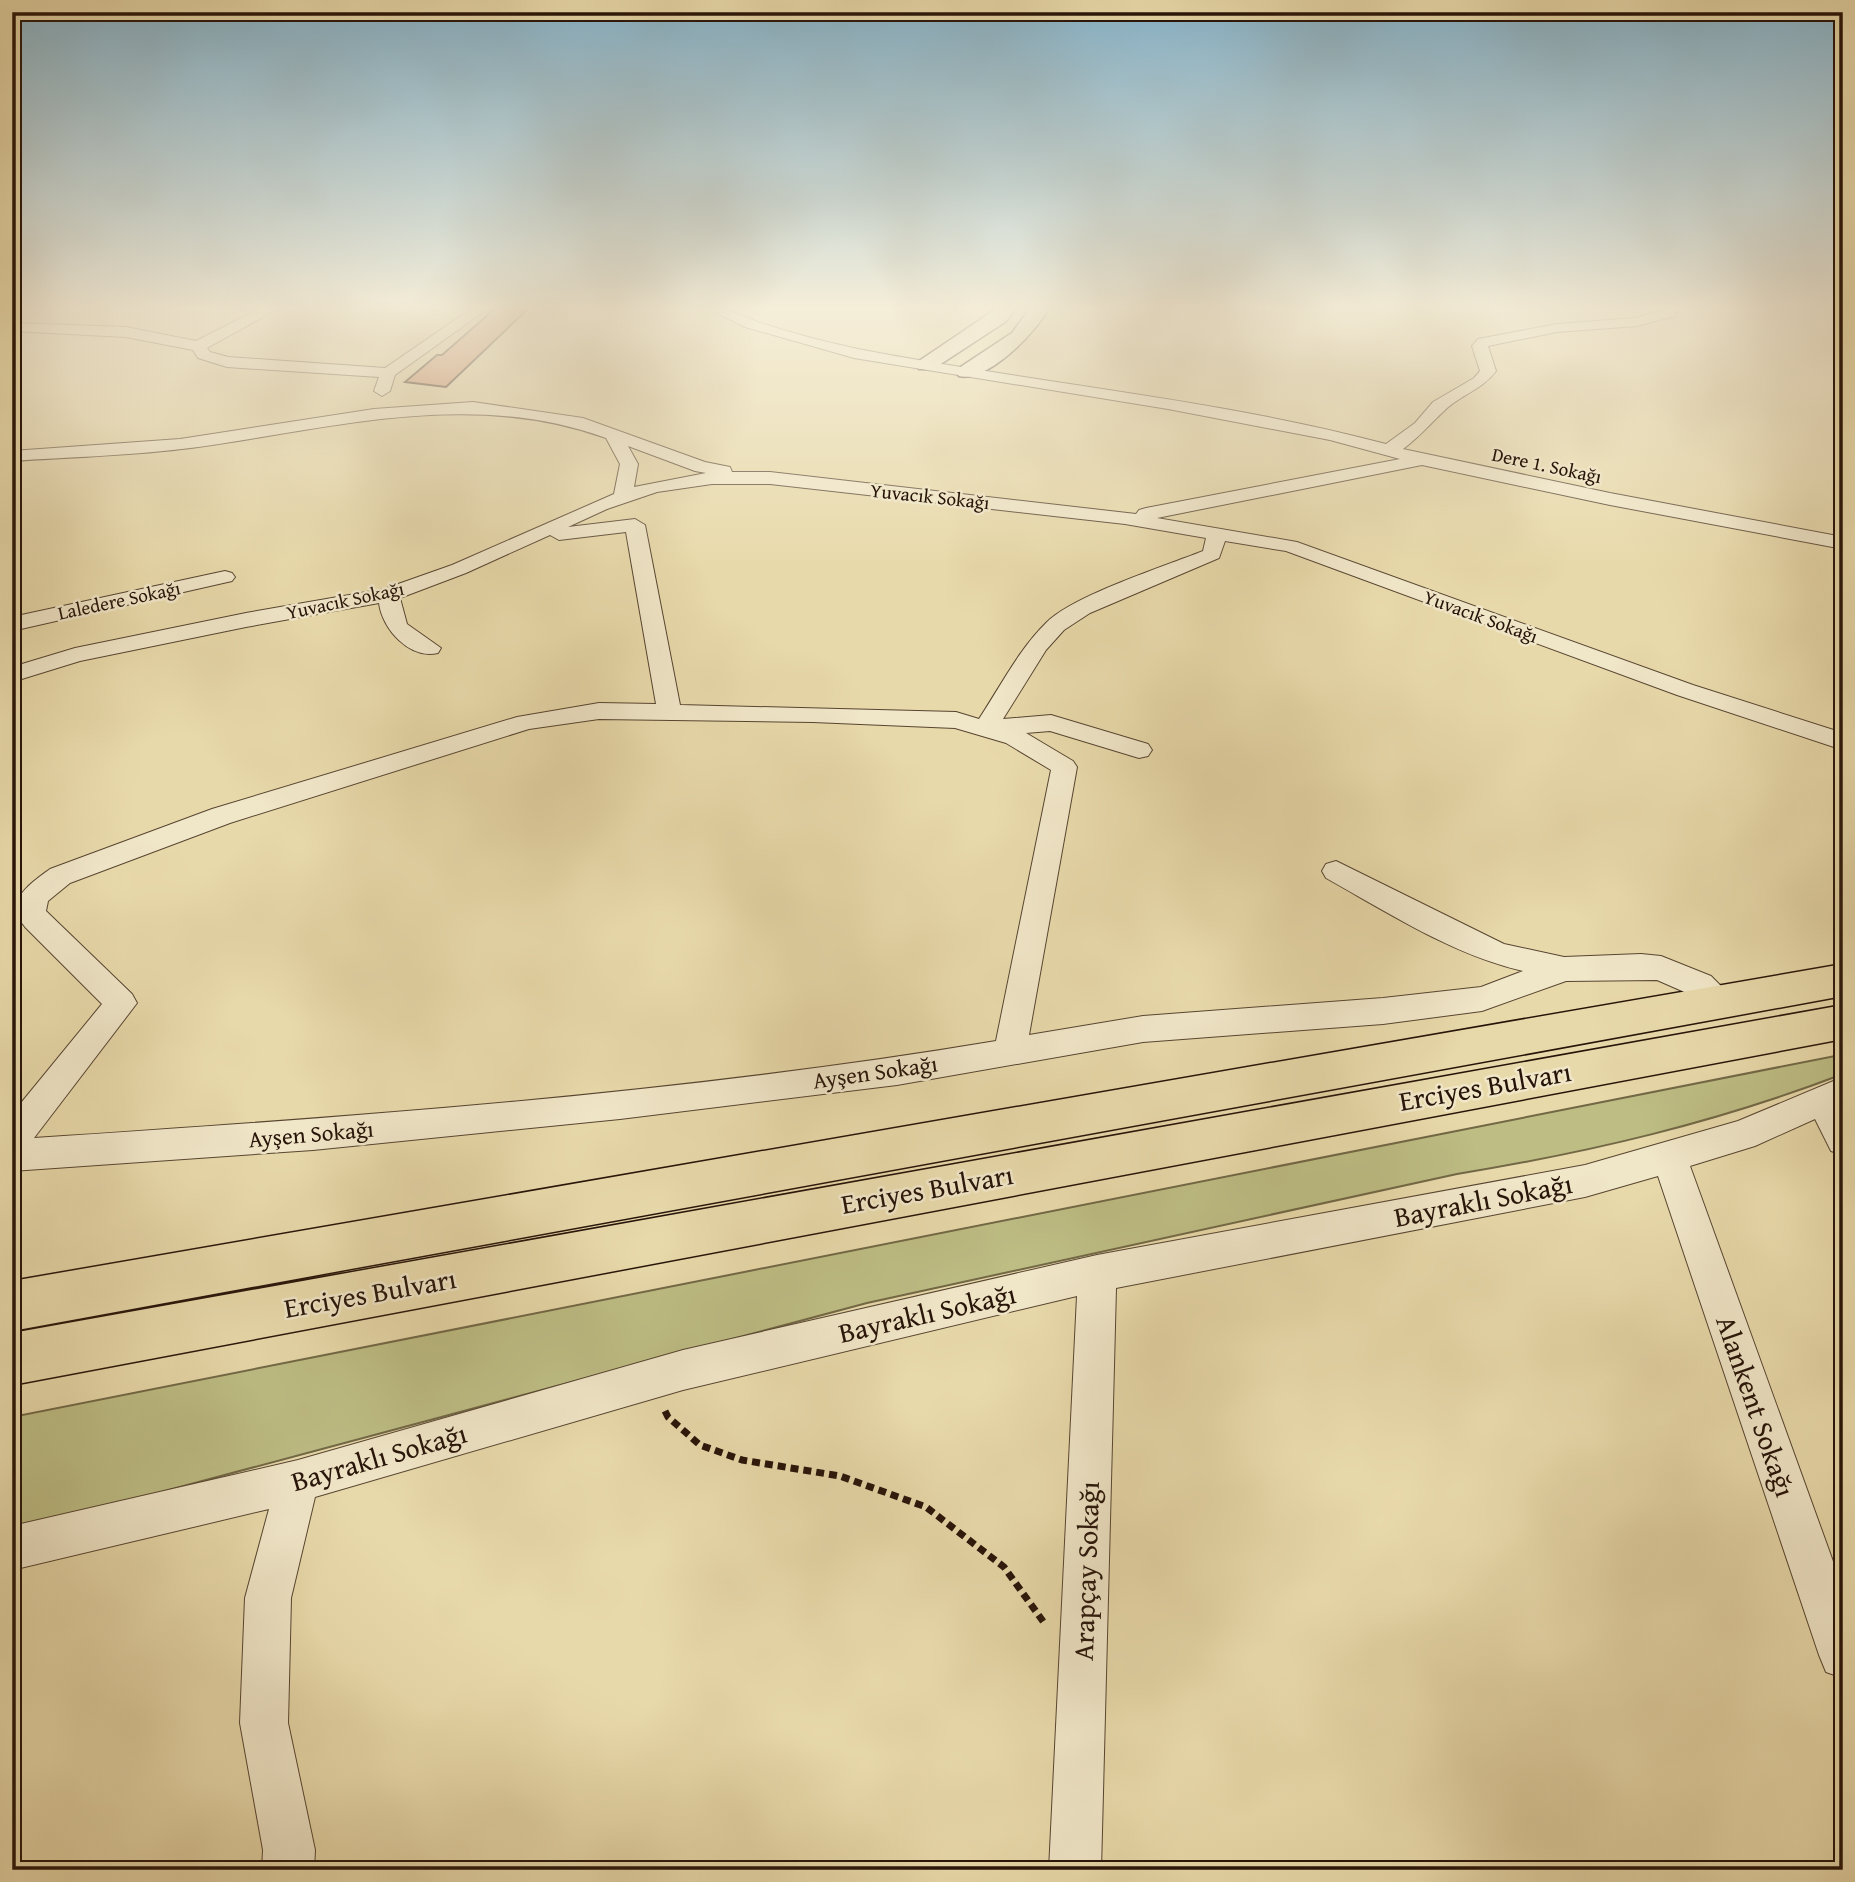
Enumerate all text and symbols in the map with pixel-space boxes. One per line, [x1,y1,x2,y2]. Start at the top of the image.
street label: Dere 1. Sokağı [1490,440,1604,490]
street label: Yuvacık Sokağı [869,476,991,516]
street label: Laledere Sokağı [55,573,183,627]
street label: Yuvacık Sokağı [284,574,406,626]
street label: Yuvacık Sokağı [1420,582,1542,650]
street label: Ayşen Sokağı [810,1046,939,1097]
street label: Erciyes Bulvarı [1396,1050,1574,1121]
street label: Ayşen Sokağı [247,1112,375,1155]
street label: Erciyes Bulvarı [838,1153,1016,1224]
street label: Bayraklı Sokağı [1390,1162,1576,1237]
street label: Erciyes Bulvarı [281,1257,459,1328]
street label: Bayraklı Sokağı [834,1272,1020,1353]
street label: Alankent Sokağı [1706,1310,1807,1502]
street label: Bayraklı Sokağı [286,1412,472,1501]
street label: Arapçay Sokağı [1062,1480,1109,1661]

